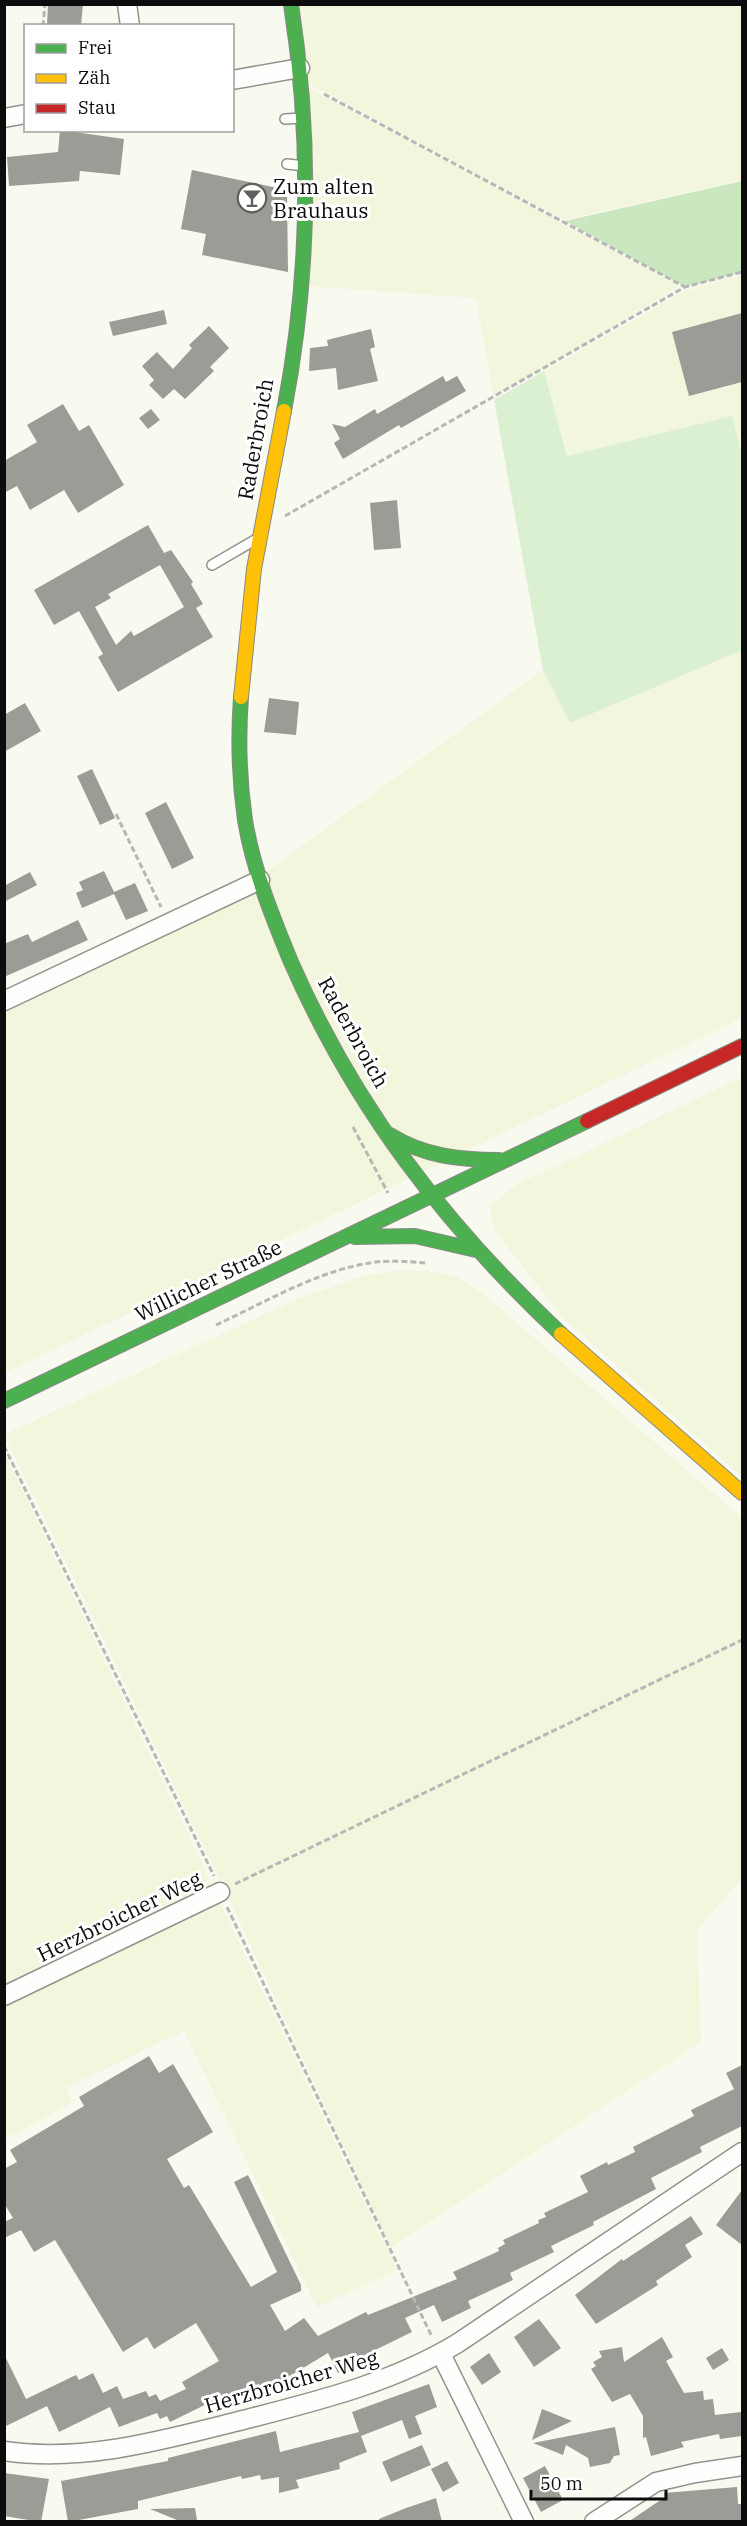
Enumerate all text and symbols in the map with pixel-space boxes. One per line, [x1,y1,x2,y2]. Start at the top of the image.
legend [24,24,234,132]
text: Frei [78,36,112,59]
text: Zäh [78,66,111,89]
text: Stau [78,96,116,119]
place label: Zum alten Brauhaus [273,172,374,224]
bar icon: Zum alten Brauhaus [236,182,268,214]
street label: Raderbroich [231,376,279,502]
street label: Raderbroich [312,971,396,1093]
street label: Willicher Straße [130,1232,286,1328]
street label: Herzbroicher Weg [32,1864,206,1968]
street label: Herzbroicher Weg [201,2343,382,2419]
scale bar [531,2463,666,2501]
text: 50 m [540,2472,583,2495]

